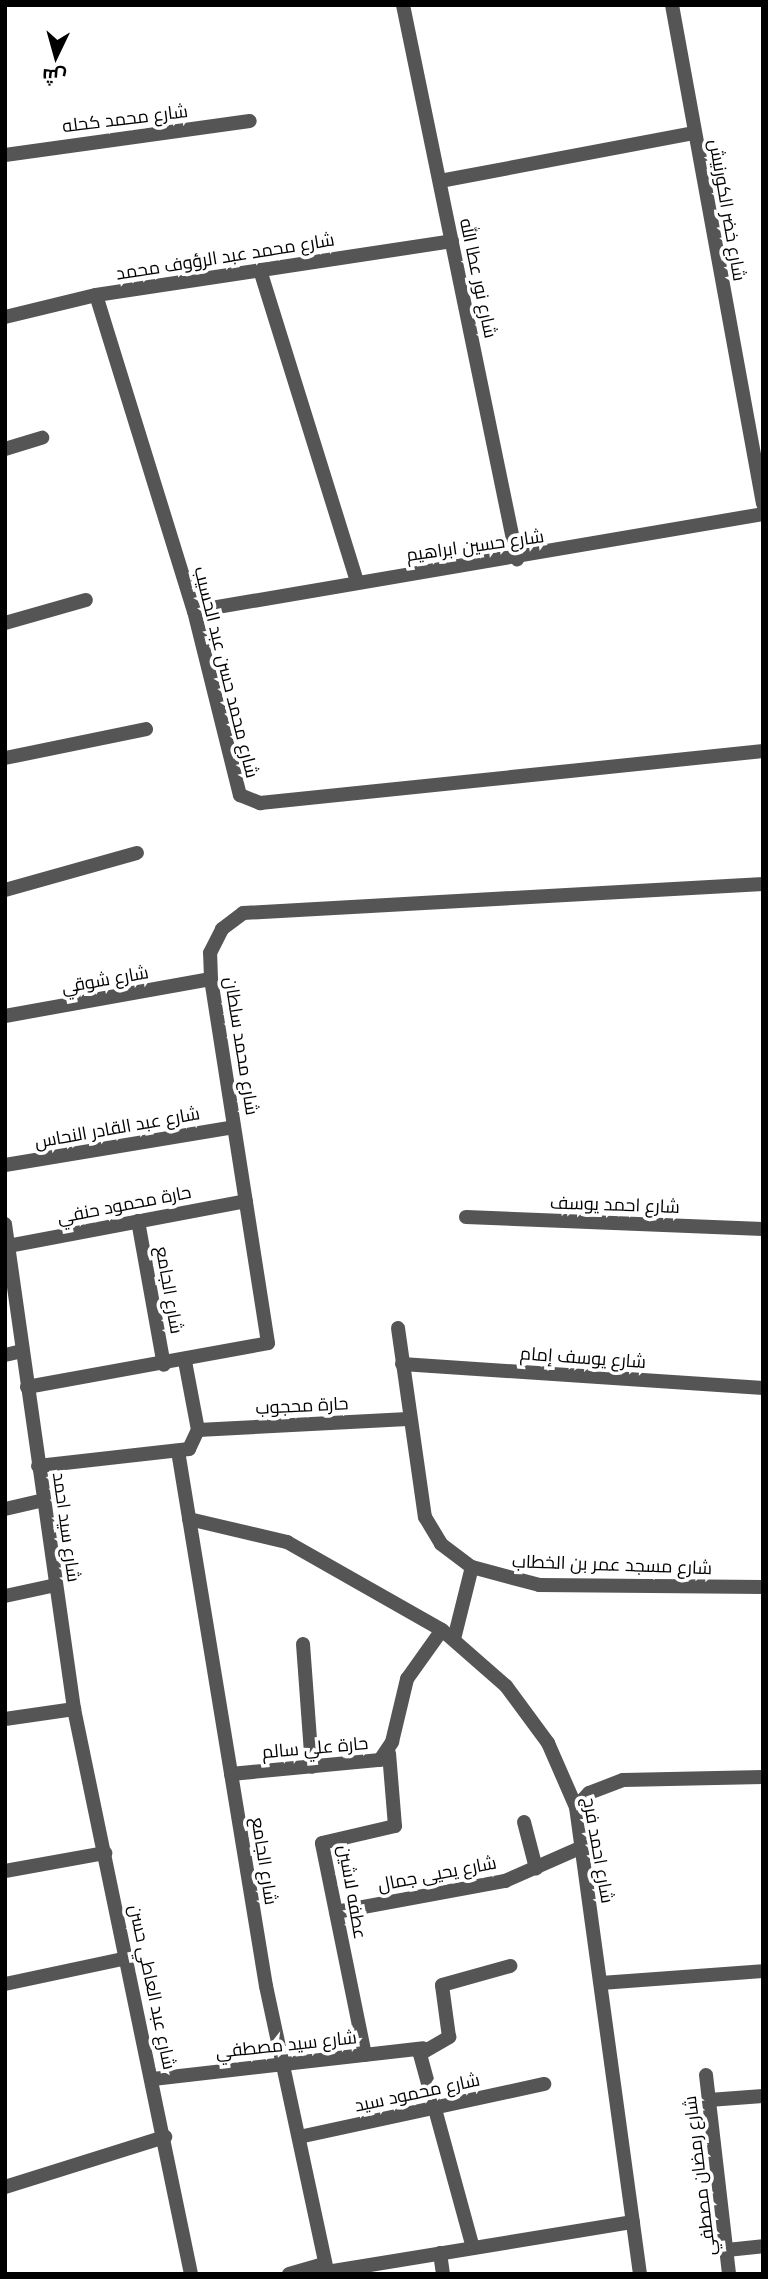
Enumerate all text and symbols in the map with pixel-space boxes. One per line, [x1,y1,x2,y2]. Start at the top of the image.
north arrow [21,21,91,91]
text: ش [41,63,67,91]
street label: شارع محمد كحله [61,100,189,136]
street label: شارع خضر الكورنيش [705,137,751,283]
street label: شارع نور عطا الله [456,216,502,340]
street label: شارع محمد عبد الرؤوف محمد [114,228,336,284]
street label: شارع حسين ابراهيم [405,525,545,565]
street label: شارع محمد حسن عبد الحسيب [190,564,264,780]
street label: شارع شوقي [60,961,150,997]
street label: شارع محمد سلطان [220,975,264,1117]
street label: شارع عبد القادر النحاس [33,1102,201,1152]
street label: حارة محمود حنفي [55,1180,193,1228]
street label: شارع احمد يوسف [550,1191,680,1217]
street label: شارع الجامع [152,1245,188,1335]
street label: شارع يوسف إمام [519,1342,647,1372]
street label: حارة محجوب [255,1392,349,1418]
street label: شارع سيد احمد [49,1471,85,1583]
street label: شارع مسجد عمر بن الخطاب [512,1550,712,1578]
street label: حارة علي سالم [261,1732,369,1762]
street label: شارع احمد فرج [579,1795,619,1905]
street label: شارع الجامع [247,1816,283,1906]
street label: عطفه لاشين [334,1843,372,1941]
street label: شارع يحيى جمال [376,1851,498,1895]
street label: شارع عبد العاطي حسن [125,1903,181,2071]
street label: شارع سيد مصطفي [214,2026,358,2062]
street label: شارع محمود سيد [352,2068,482,2116]
street label: شارع رمضان مصطفي [678,2095,720,2257]

